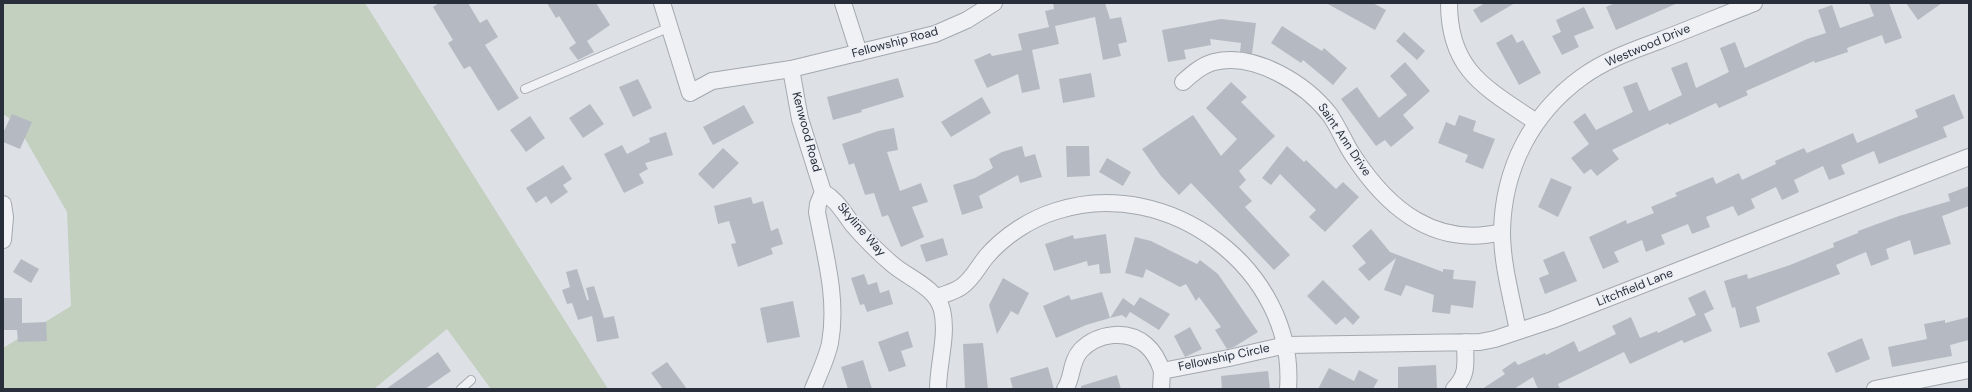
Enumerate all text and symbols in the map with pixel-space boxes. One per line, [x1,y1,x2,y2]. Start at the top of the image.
street label: Westwood Drive [1603,22,1693,70]
street label: Fellowship Road [850,25,940,61]
street label: Kenwood Road [788,90,824,174]
street label: Saint Ann Drive [1314,101,1374,179]
street label: Skyline Way [834,200,888,260]
street label: Litchfield Lane [1595,266,1675,310]
street label: Fellowship Circle [1177,341,1271,375]

